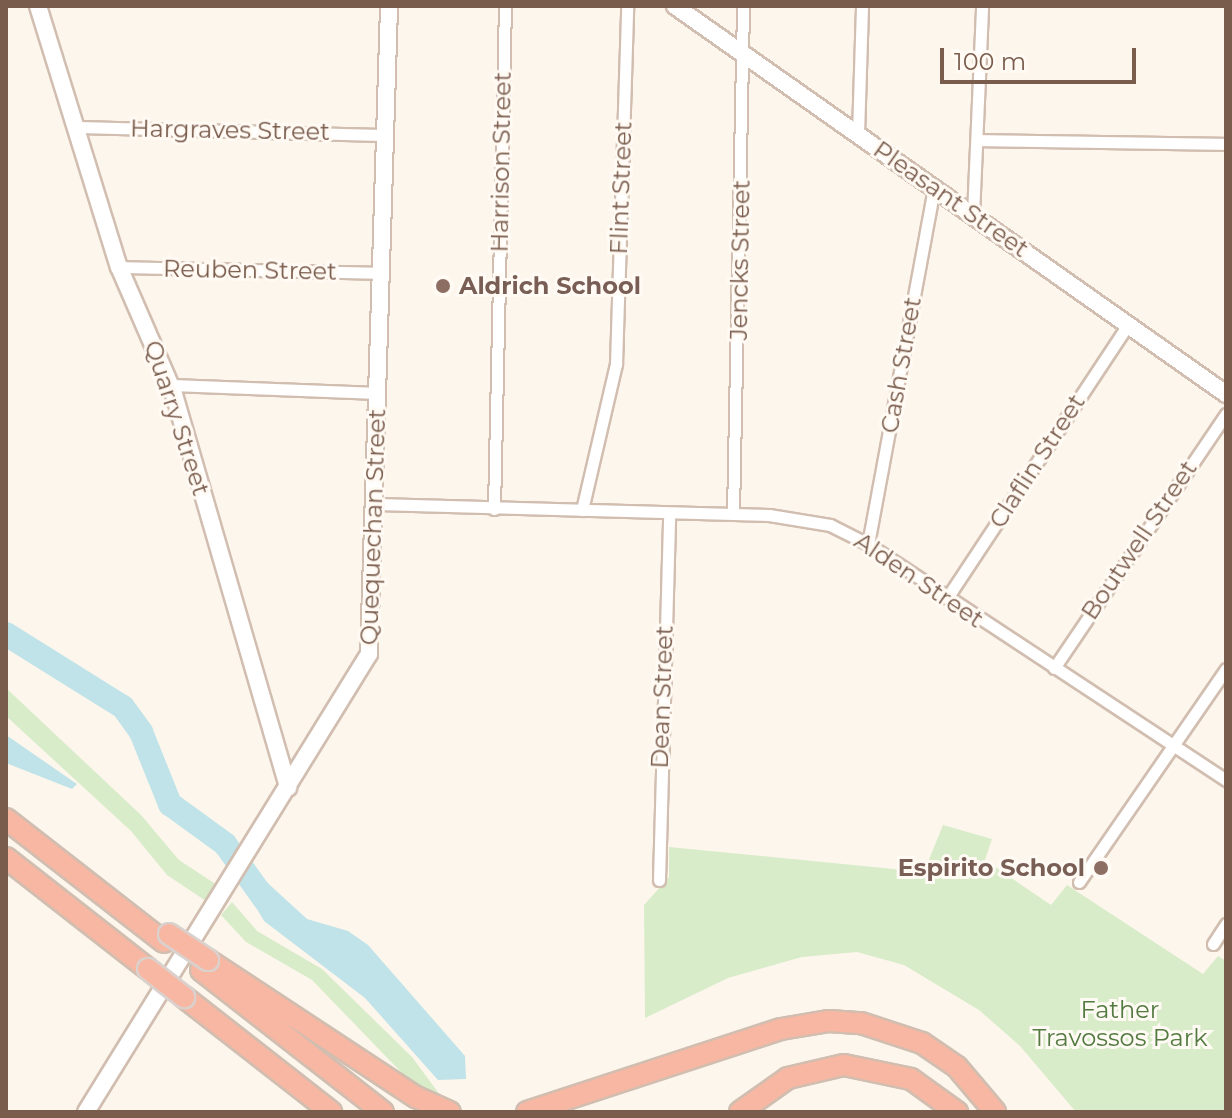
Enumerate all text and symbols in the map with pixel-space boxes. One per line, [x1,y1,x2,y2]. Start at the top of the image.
scale bar [944,32,1140,82]
text: 100 m [954,47,1026,76]
street label: Harrison Street [485,71,517,253]
street label: Hargraves Street [130,114,330,146]
street label: Flint Street [604,121,638,255]
street label: Pleasant Street [868,135,1034,263]
street label: Jencks Street [724,179,756,341]
street label: Reuben Street [163,254,337,286]
place label: Aldrich School [459,272,641,300]
marker: Aldrich School [434,277,452,295]
street label: Cash Street [875,295,927,435]
street label: Quarry Street [138,337,216,499]
street label: Claflin Street [983,389,1091,533]
street label: Quequechan Street [354,408,392,646]
street label: Boutwell Street [1075,455,1203,625]
street label: Alden Street [849,526,989,634]
street label: Dean Street [645,625,679,769]
place label: Espirito School [898,854,1085,882]
marker: Espirito School [1092,859,1110,877]
park label: Father Travossos Park [1032,996,1208,1052]

